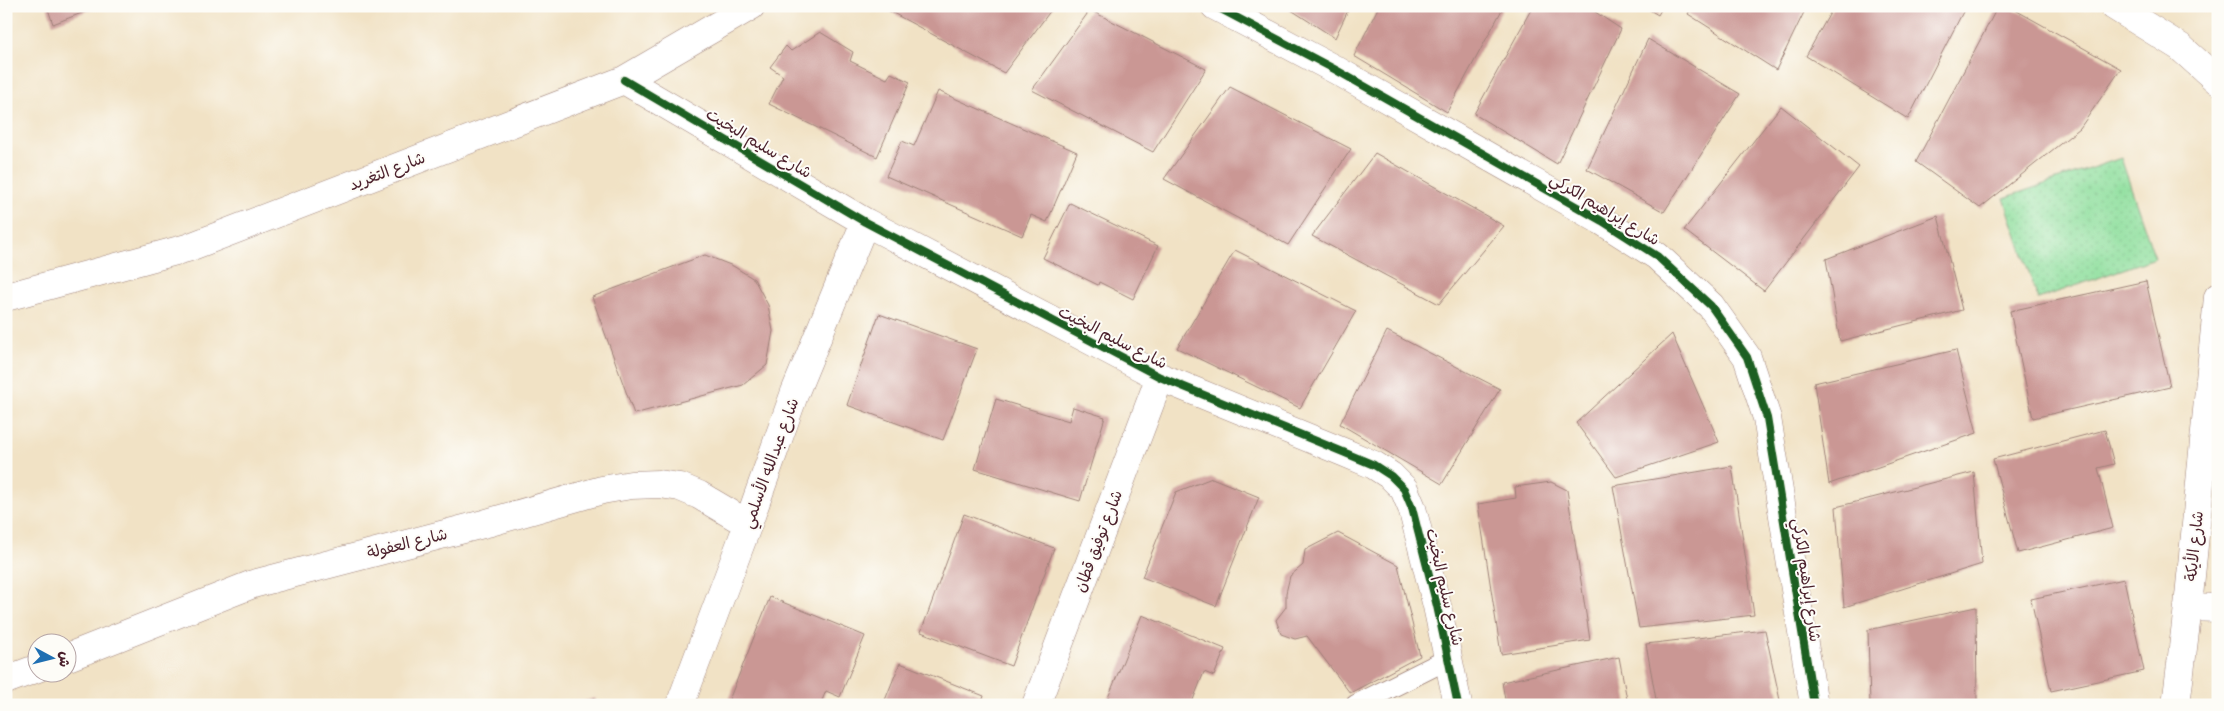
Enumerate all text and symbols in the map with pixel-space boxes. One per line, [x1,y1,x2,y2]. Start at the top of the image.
street label: شارع سليم البخيت [701,104,815,185]
street label: شارع التغريد [346,148,429,196]
street label: شارع إبراهيم الكركي [1544,169,1663,254]
street label: شارع سليم البخيت [1054,301,1171,375]
street label: شارع عبدالله الأسلمي [737,395,807,533]
street label: شارع توفيق قطان [1070,487,1128,595]
street label: شارع الأيكة [2180,510,2209,582]
street label: شارع إبراهيم الكركي [1784,517,1825,644]
street label: شارع العفولة [365,524,450,564]
street label: شارع سليم البخيت [1419,526,1468,648]
north arrow [28,634,78,684]
text: ش [55,651,74,668]

